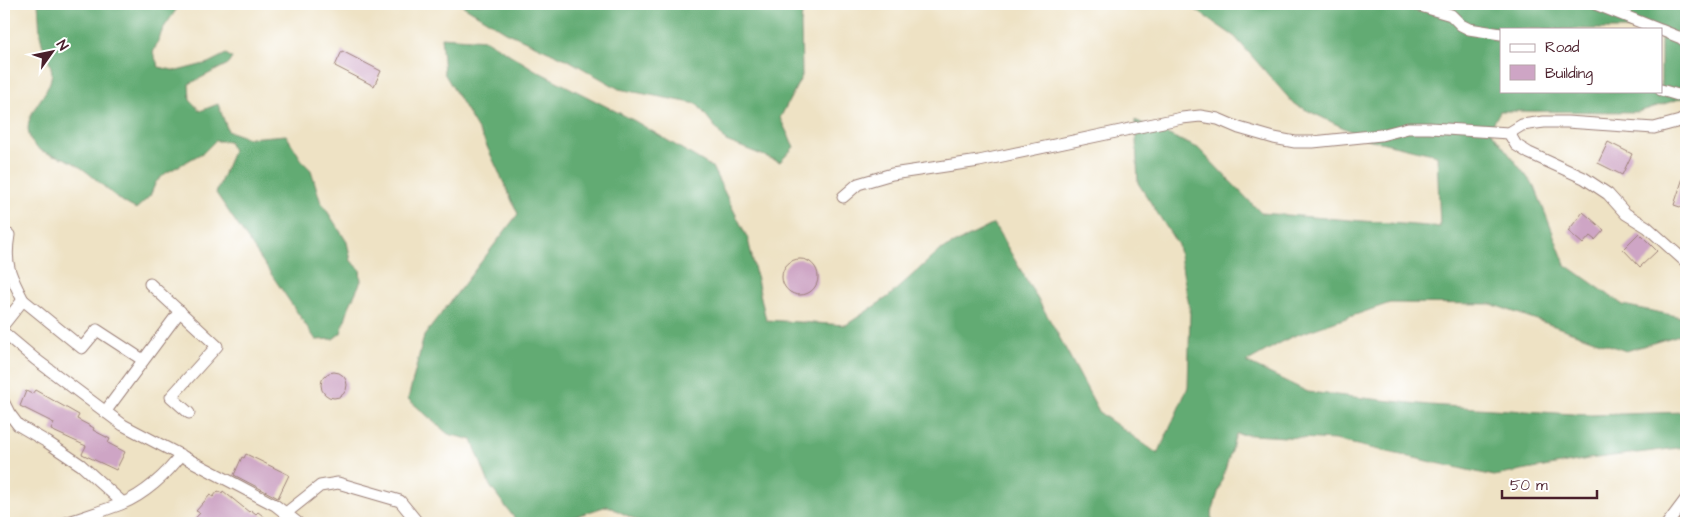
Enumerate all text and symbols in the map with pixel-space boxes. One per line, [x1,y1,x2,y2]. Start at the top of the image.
north arrow [28,28,78,78]
legend [1500,28,1662,92]
text: N [51,36,73,55]
text: Road [1545,37,1580,58]
text: Building [1545,63,1593,85]
scale bar [1502,467,1598,499]
text: 50 m [1510,475,1548,496]

